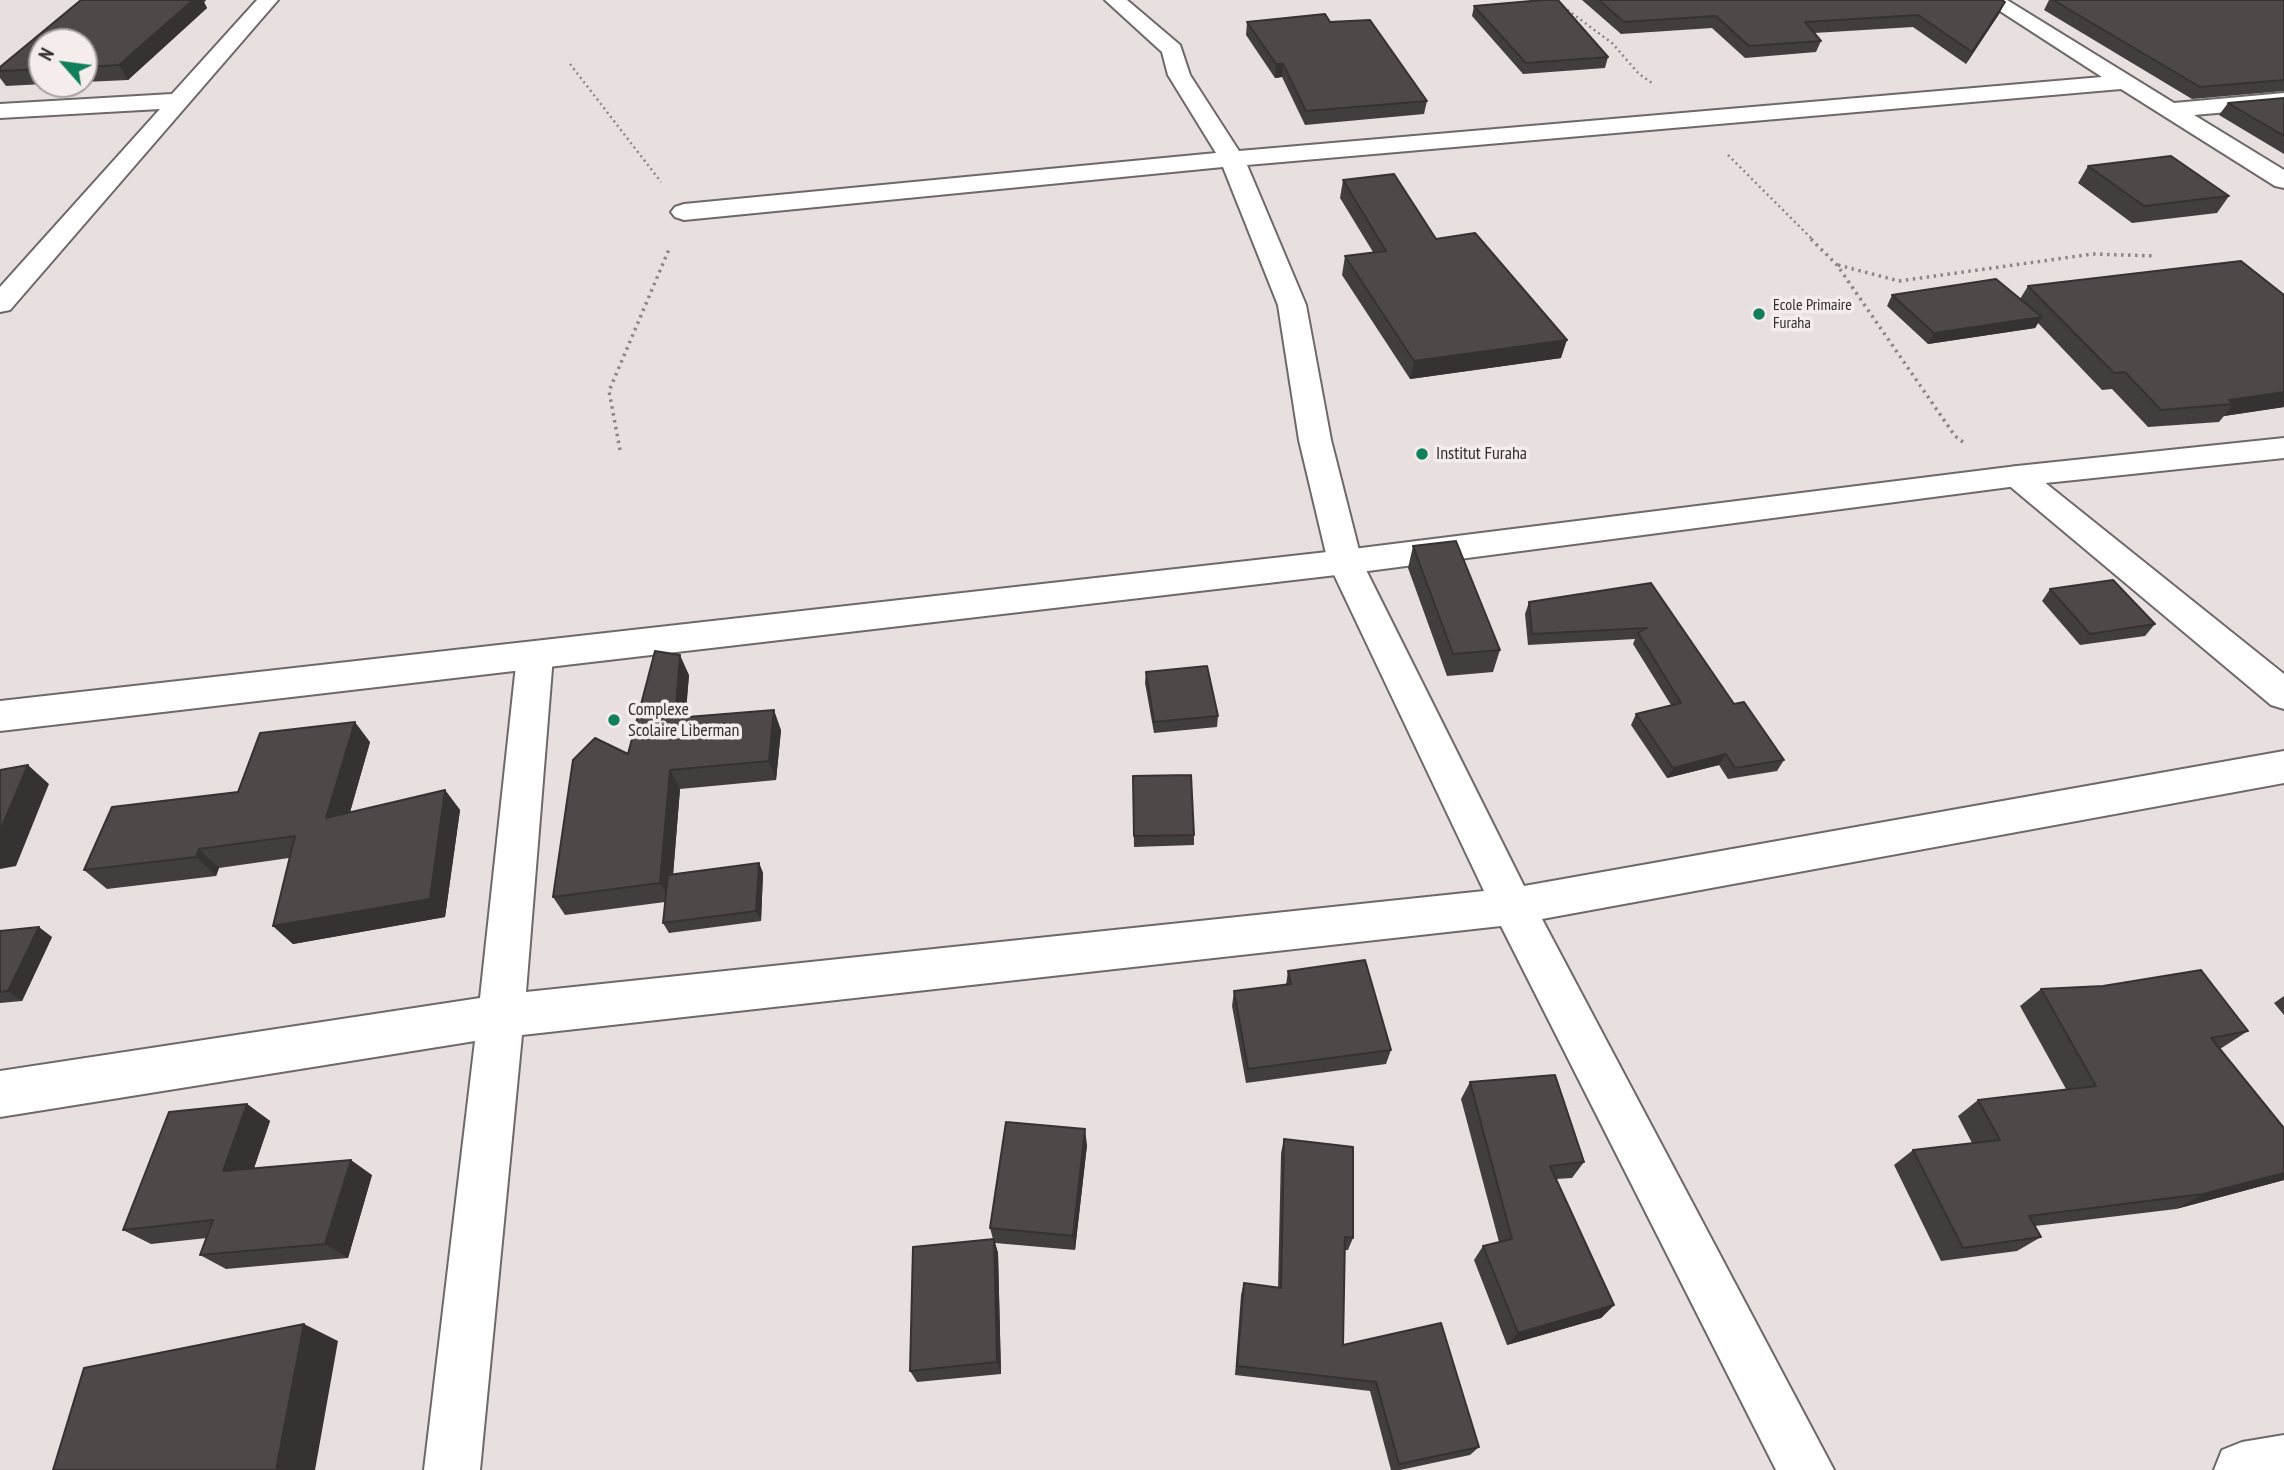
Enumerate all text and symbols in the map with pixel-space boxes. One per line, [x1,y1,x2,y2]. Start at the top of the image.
north arrow [28,28,98,98]
text: N [33,44,59,64]
place label: Ecole Primaire Furaha [1773,295,1852,333]
marker: Ecole Primaire Furaha [1751,306,1767,322]
place label: Institut Furaha [1436,443,1527,465]
marker: Institut Furaha [1414,446,1430,462]
place label: Complexe Scolaire Liberman [628,699,739,742]
marker: Complexe Scolaire Liberman [606,712,622,728]

